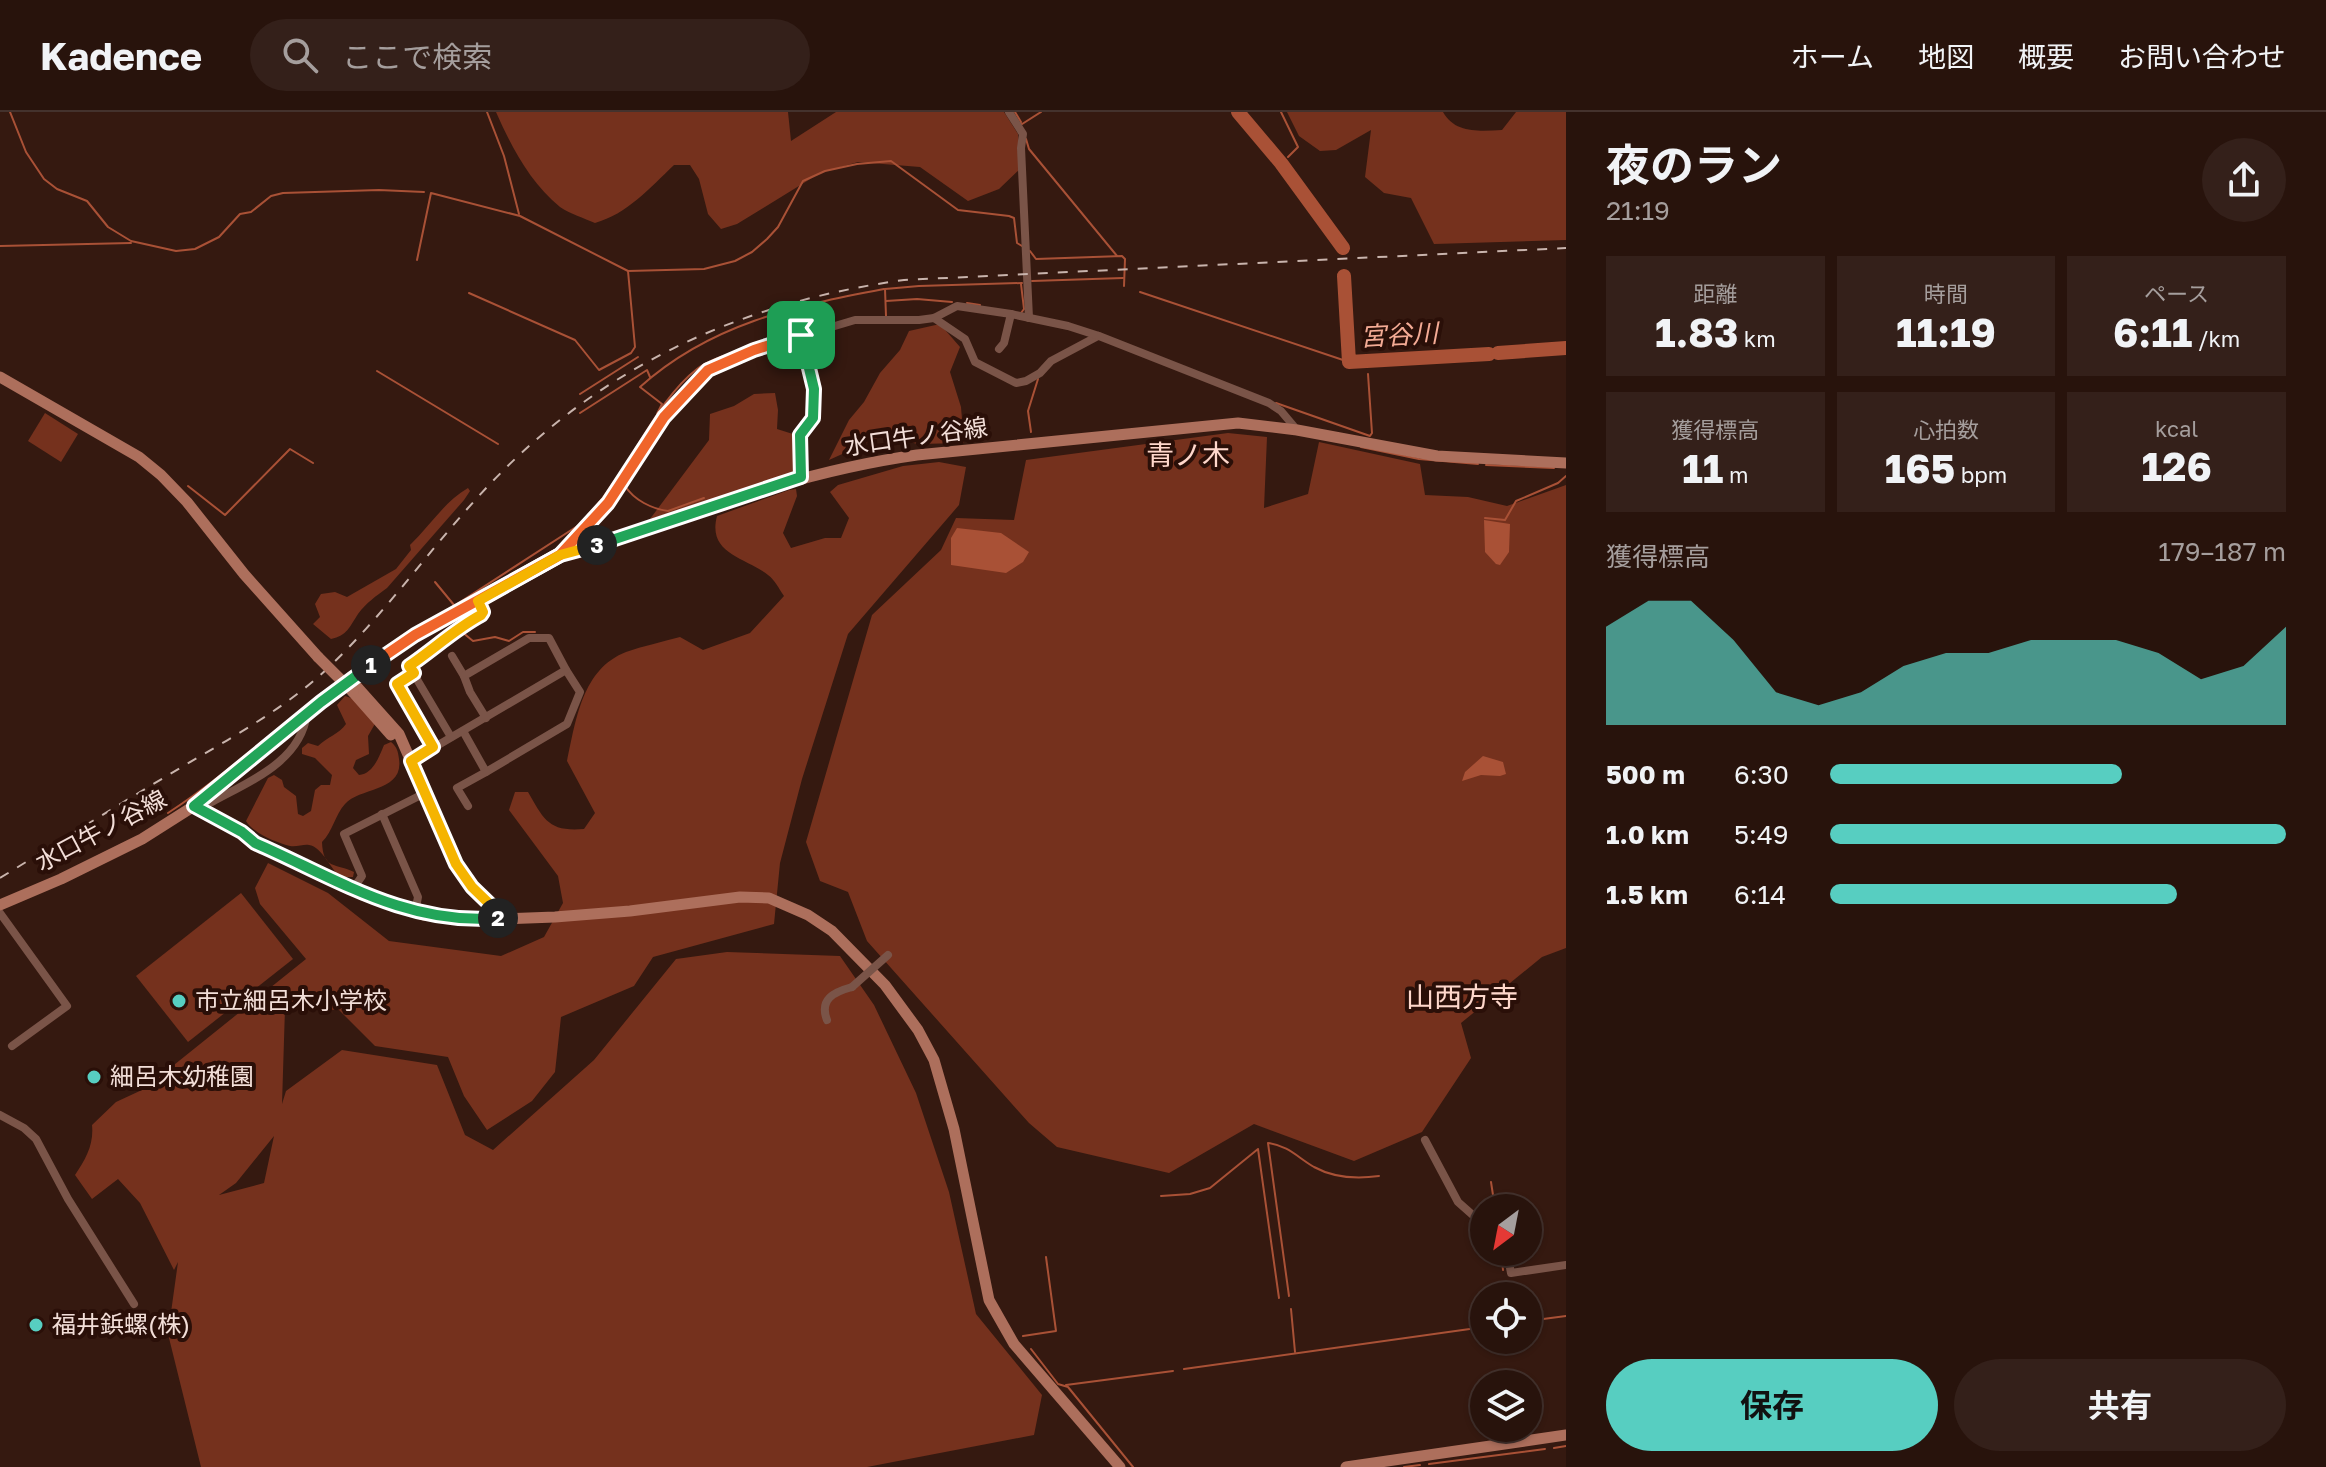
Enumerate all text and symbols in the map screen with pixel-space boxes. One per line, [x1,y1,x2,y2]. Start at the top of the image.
search box [250,19,810,91]
text: Kadence [40,33,202,78]
icon: search [278,33,322,77]
text: ここで検索 [342,39,492,75]
text: ホーム [1791,40,1874,73]
text: 地図 [1918,40,1974,73]
text: 概要 [2018,40,2074,73]
text: お問い合わせ [2118,40,2286,73]
text: 夜のラン [1606,138,1782,191]
button: share [2202,138,2286,222]
text: 21:19 [1606,195,1670,226]
text: 距離 [1693,280,1737,307]
text: 時間 [1924,280,1968,307]
text: ペース [2144,280,2209,307]
pin [767,301,835,369]
text: 1.83 [1655,308,1738,356]
text: 11:19 [1896,308,1996,356]
text: 6:11 [2113,308,2192,356]
icon: arrive [779,313,823,357]
water label: 宮谷川 [1359,317,1442,352]
text: km [1738,325,1776,352]
text: /km [2192,325,2240,352]
street label: 水口牛ノ谷線 [842,411,989,460]
text: kcal [2155,415,2198,442]
text: 獲得標高 [1671,416,1759,443]
text: 心拍数 [1913,416,1979,443]
district label: 青ノ木 [1146,438,1230,471]
text: 126 [2141,442,2212,490]
text: 11 [1682,444,1723,492]
text: 165 [1885,444,1955,492]
text: m [1723,461,1748,488]
text: bpm [1955,461,2007,488]
pin: 3 [577,525,617,565]
text: 3 [590,531,604,558]
text: 179–187 m [2158,536,2286,567]
text: 獲得標高 [1606,541,1710,572]
pin: 1 [351,645,391,685]
text: 1 [365,651,377,678]
text: 500 m [1606,759,1685,790]
text: 6:30 [1734,759,1789,790]
street label: 水口牛ノ谷線 [30,783,171,876]
text: 1.0 km [1606,819,1689,850]
text: 5:49 [1734,819,1788,850]
text: 1.5 km [1606,879,1688,910]
text: 6:14 [1734,879,1786,910]
pin: 2 [478,898,518,938]
text: 2 [491,904,505,931]
district label: 山西方寺 [1406,980,1518,1013]
place label: 市立細呂木小学校 [195,985,387,1014]
marker: 市立細呂木小学校 [170,992,188,1010]
place label: 細呂木幼稚園 [110,1061,254,1090]
marker: 細呂木幼稚園 [85,1068,103,1086]
north arrow [1470,1194,1542,1266]
map controls [1470,1194,1542,1442]
button: locate [1470,1282,1542,1354]
place label: 福井鋲螺(株) [52,1309,190,1338]
marker: 福井鋲螺(株) [27,1316,45,1334]
button: 保存 [1606,1359,1938,1451]
button: 共有 [1954,1359,2286,1451]
button: layers [1470,1370,1542,1442]

